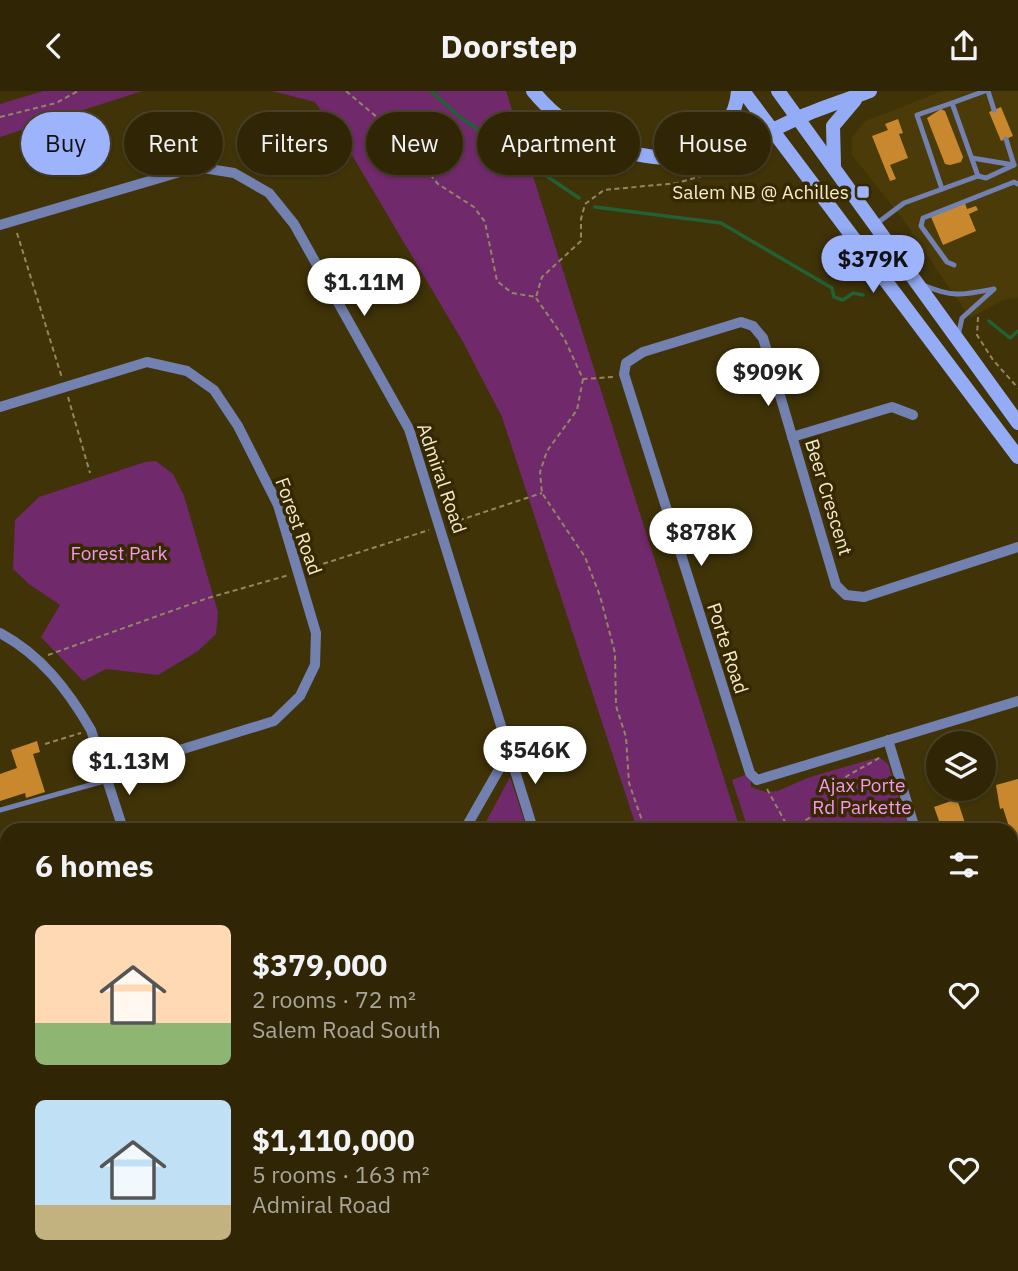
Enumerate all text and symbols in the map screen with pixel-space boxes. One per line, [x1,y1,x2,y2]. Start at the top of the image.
text: Doorstep [441,25,577,67]
icon: back [35,27,73,65]
icon: share [945,27,983,65]
chip: Buy [21,112,110,175]
chip: Rent [124,112,223,175]
chip: Filters [237,112,352,175]
chip: New [366,112,463,175]
chip: Apartment [477,112,640,175]
chip: House [654,112,771,175]
place label: Salem NB @ Achilles [672,180,849,204]
marker: Salem NB @ Achilles [855,184,871,200]
pin: $379K [824,235,922,295]
text: $379K [837,243,909,273]
pin: $1.11M [307,259,421,318]
text: $1.11M [323,266,405,296]
pin: $909K [719,349,817,408]
text: $909K [732,356,804,386]
street label: Admiral Road [412,420,472,536]
street label: Beer Crescent [800,436,858,558]
street label: Forest Road [270,474,328,578]
pin: $878K [652,509,750,568]
text: $878K [665,516,737,546]
park label: Forest Park [71,541,167,565]
street label: Porte Road [702,600,754,696]
pin: $546K [486,727,584,786]
map controls [926,731,996,801]
button: layers [926,731,996,801]
text: $546K [499,734,571,764]
pin: $1.13M [72,737,186,797]
text: $1.13M [88,745,170,775]
park label: Ajax Porte Rd Parkette [812,773,912,819]
text: 6 homes [35,846,154,885]
icon: filters [945,846,983,884]
text: $379,000 [252,945,387,984]
icon: home [91,953,175,1037]
icon: heart [945,976,983,1014]
text: 2 rooms · 72 m² [252,984,416,1014]
text: Salem Road South [252,1014,441,1044]
text: $1,110,000 [252,1120,415,1159]
icon: home [91,1128,175,1212]
icon: heart [945,1151,983,1189]
text: 5 rooms · 163 m² [252,1159,430,1189]
text: Admiral Road [252,1189,391,1219]

